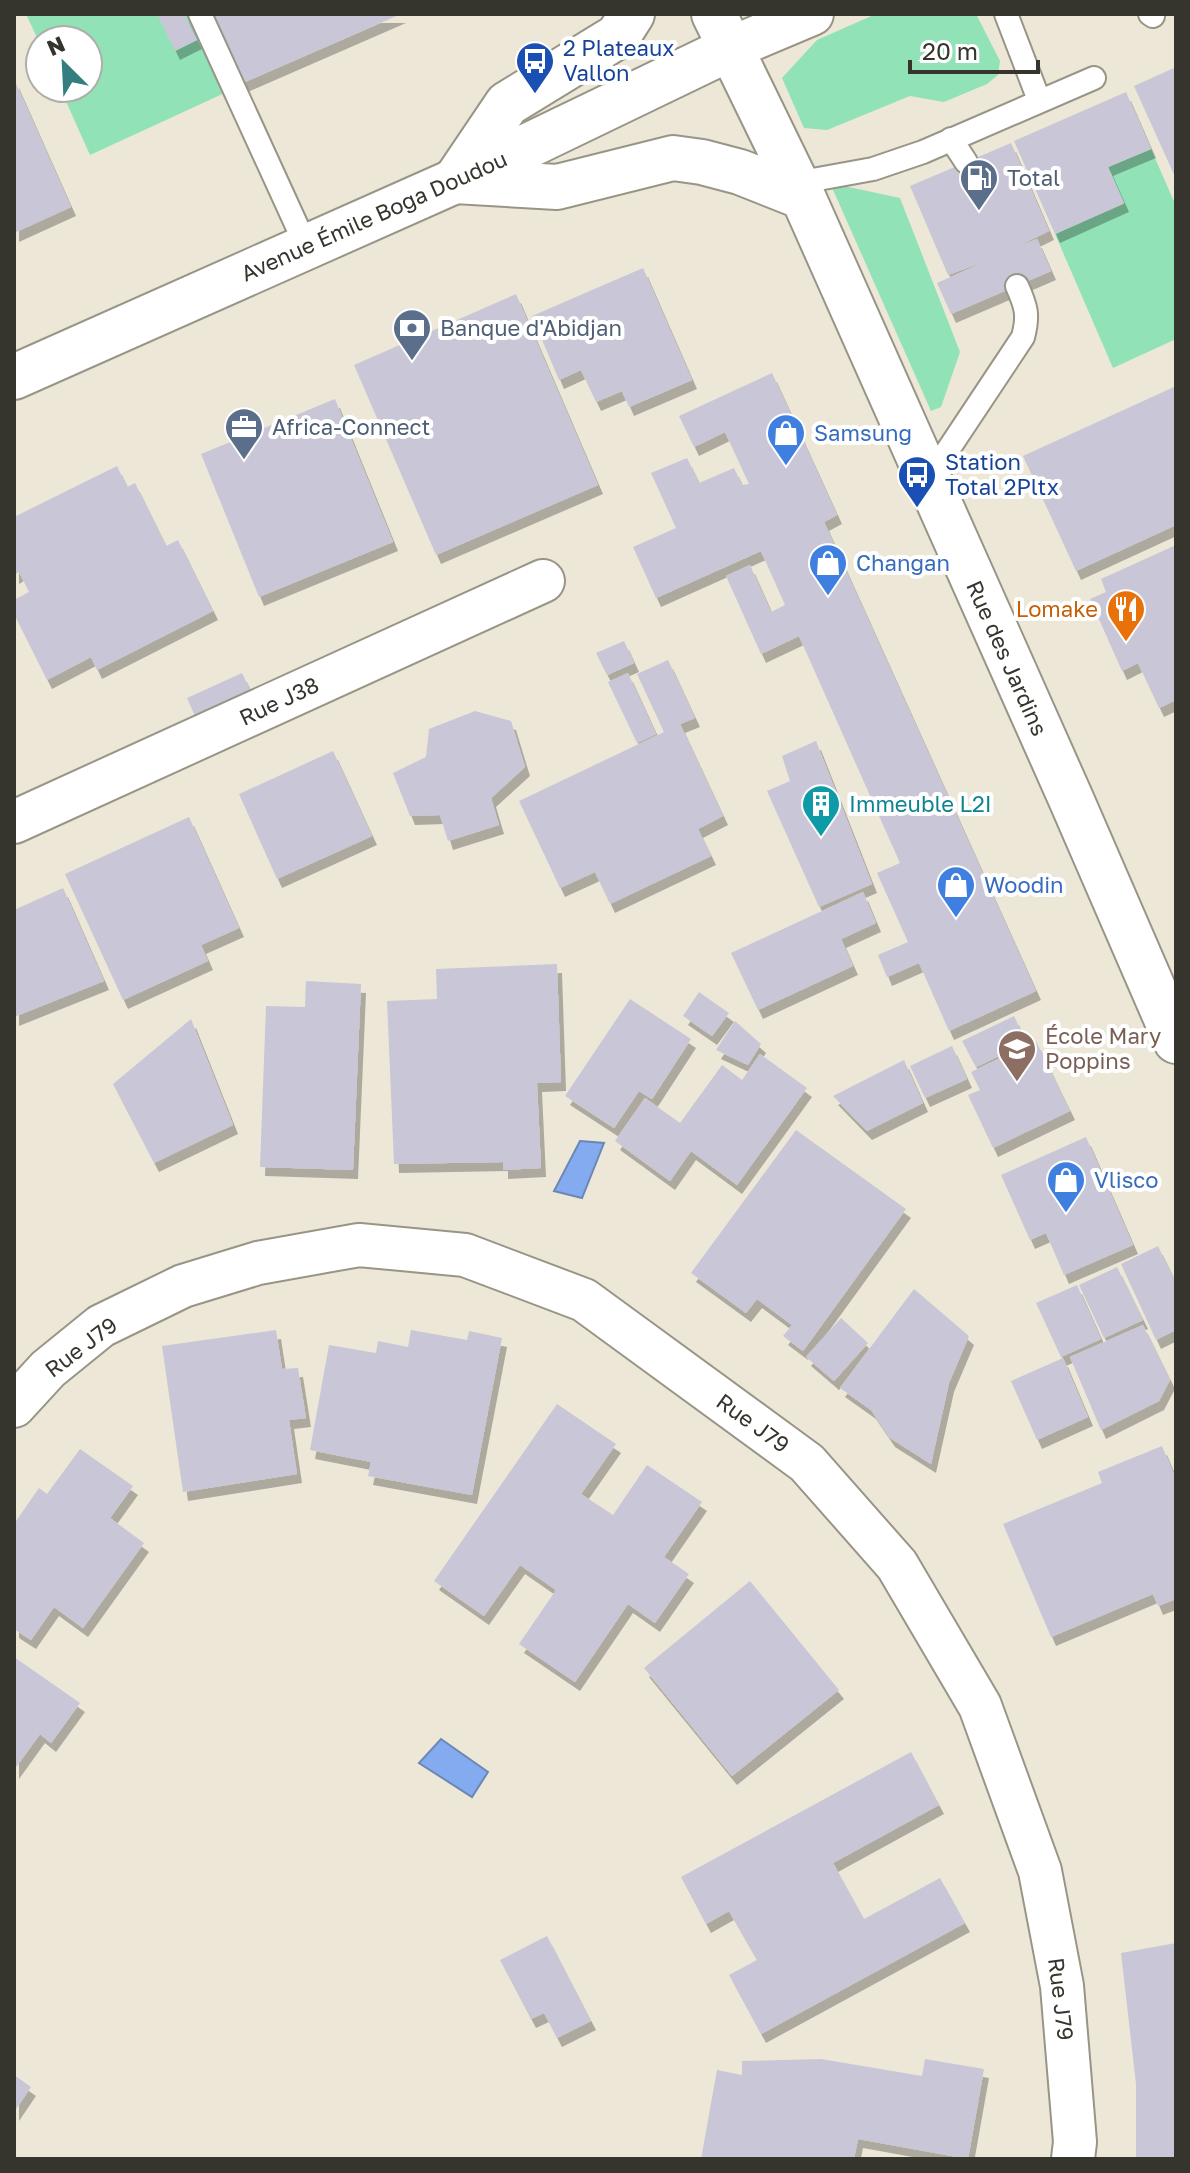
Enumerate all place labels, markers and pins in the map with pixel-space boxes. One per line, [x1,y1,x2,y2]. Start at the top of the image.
place label: 2 Plateaux Vallon [563,34,674,86]
bus stop icon: 2 Plateaux Vallon [514,40,556,95]
fuel station icon: Total [958,157,1000,212]
place label: Total [1007,164,1060,191]
bank icon: Banque d'Abidjan [391,307,433,362]
place label: Banque d'Abidjan [440,314,622,341]
office icon: Africa-Connect [223,406,265,461]
shop icon: Samsung [765,412,807,467]
place label: Africa-Connect [272,413,430,440]
place label: Samsung [814,419,912,446]
place label: Station Total 2Pltx [945,448,1059,500]
bus stop icon: Station Total 2Pltx [896,454,938,509]
shop icon: Changan [807,542,849,597]
place label: Changan [856,549,950,576]
restaurant icon: Lomake [1105,588,1147,643]
place label: Lomake [1016,595,1098,622]
building icon: Immeuble L2I [800,783,842,838]
place label: Immeuble L2I [849,790,992,817]
shop icon: Woodin [935,864,977,919]
place label: Woodin [984,871,1064,898]
place label: École Mary Poppins [1045,1022,1161,1074]
school or university icon: École Mary Poppins [996,1028,1038,1083]
shop icon: Vlisco [1045,1159,1087,1214]
place label: Vlisco [1094,1166,1159,1193]

